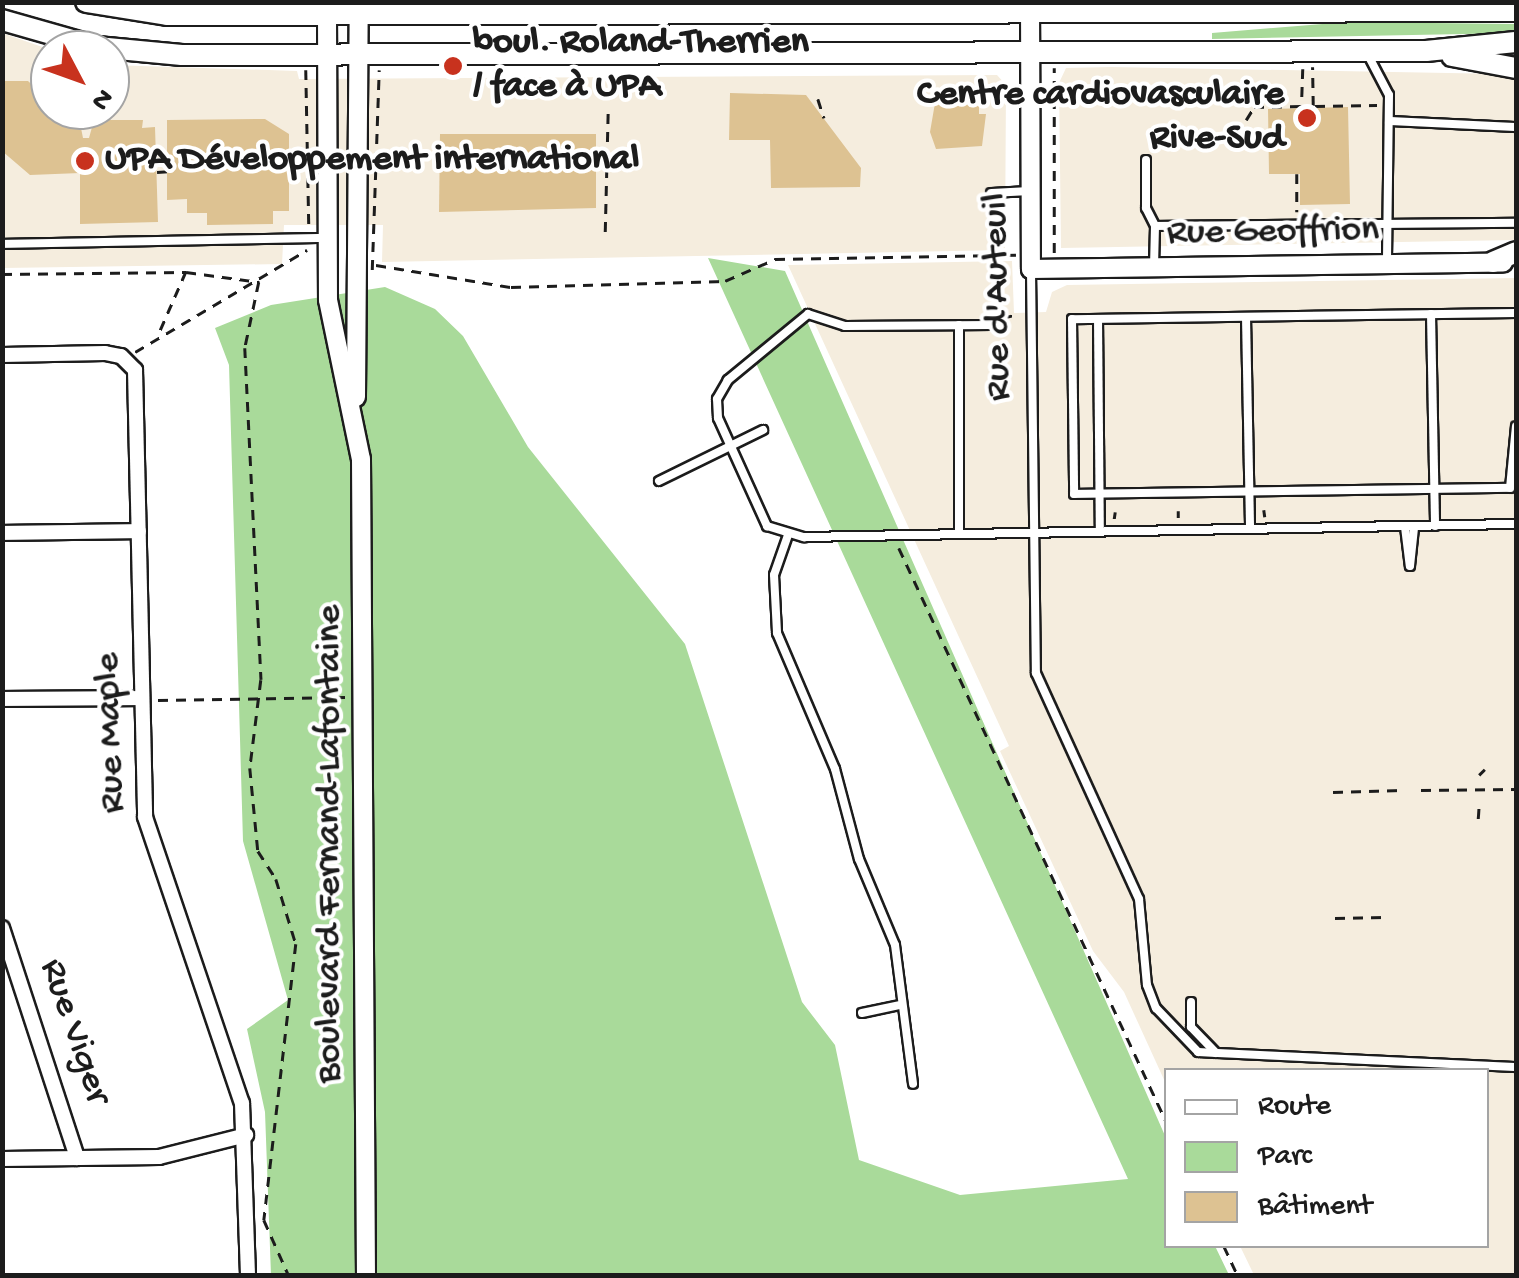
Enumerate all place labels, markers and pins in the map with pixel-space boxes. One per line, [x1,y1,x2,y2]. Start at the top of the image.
place label: boul. Roland-Therrien / face à UPA [473,21,809,110]
marker: boul. Roland-Therrien / face à UPA [442,55,464,77]
place label: Centre cardiovasculaire Rive-Sud [917,73,1284,162]
marker: Centre cardiovasculaire Rive-Sud [1294,105,1320,131]
place label: UPA Développement international [105,138,639,184]
marker: UPA Développement international [74,150,96,172]

